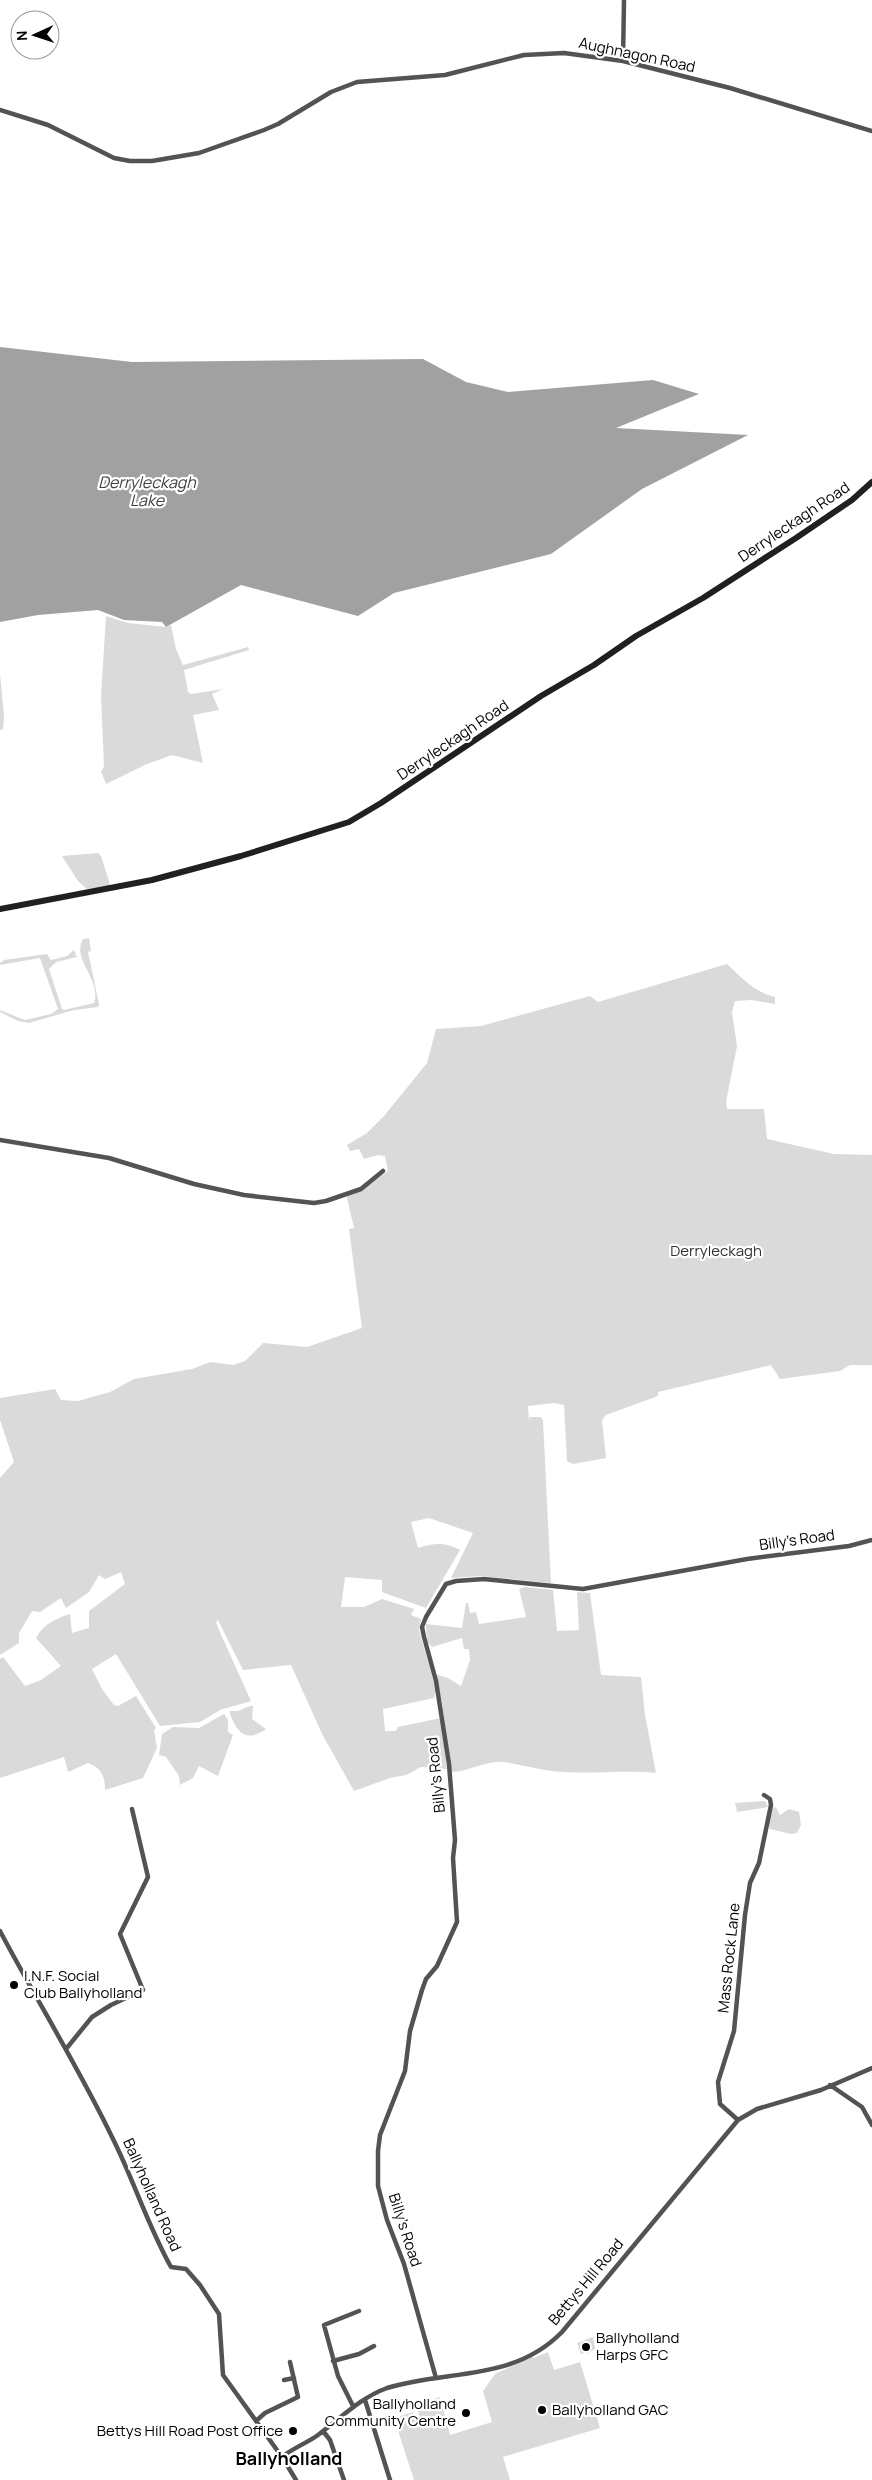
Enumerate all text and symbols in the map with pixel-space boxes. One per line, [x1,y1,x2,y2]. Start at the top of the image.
north arrow [10,10,60,60]
text: N [12,30,31,41]
street label: Aughnagon Road [577,32,697,77]
water label: Derryleckagh Lake [98,471,196,511]
street label: Derryleckagh Road [734,476,854,567]
street label: Derryleckagh Road [393,694,513,785]
park label: Derryleckagh [670,1240,762,1261]
street label: Billy's Road [758,1524,836,1555]
street label: Billy's Road [421,1736,450,1814]
street label: Mass Rock Lane [712,1902,745,2014]
place label: I.N.F. Social Club Ballyholland [24,1965,142,2003]
marker: I.N.F. Social Club Ballyholland [8,1979,20,1991]
street label: Ballyholland Road [118,2135,187,2255]
street label: Billy's Road [384,2190,427,2269]
street label: Bettys Hill Road [543,2234,628,2329]
place label: Ballyholland Harps GFC [596,2327,679,2365]
marker: Ballyholland Harps GFC [580,2341,592,2353]
place label: Ballyholland Community Centre [325,2393,456,2431]
place label: Ballyholland GAC [552,2399,669,2420]
marker: Ballyholland GAC [536,2404,548,2416]
marker: Ballyholland Community Centre [460,2407,472,2419]
place label: Bettys Hill Road Post Office [97,2420,283,2441]
marker: Bettys Hill Road Post Office [287,2425,299,2437]
district label: Ballyholland [236,2446,342,2470]

